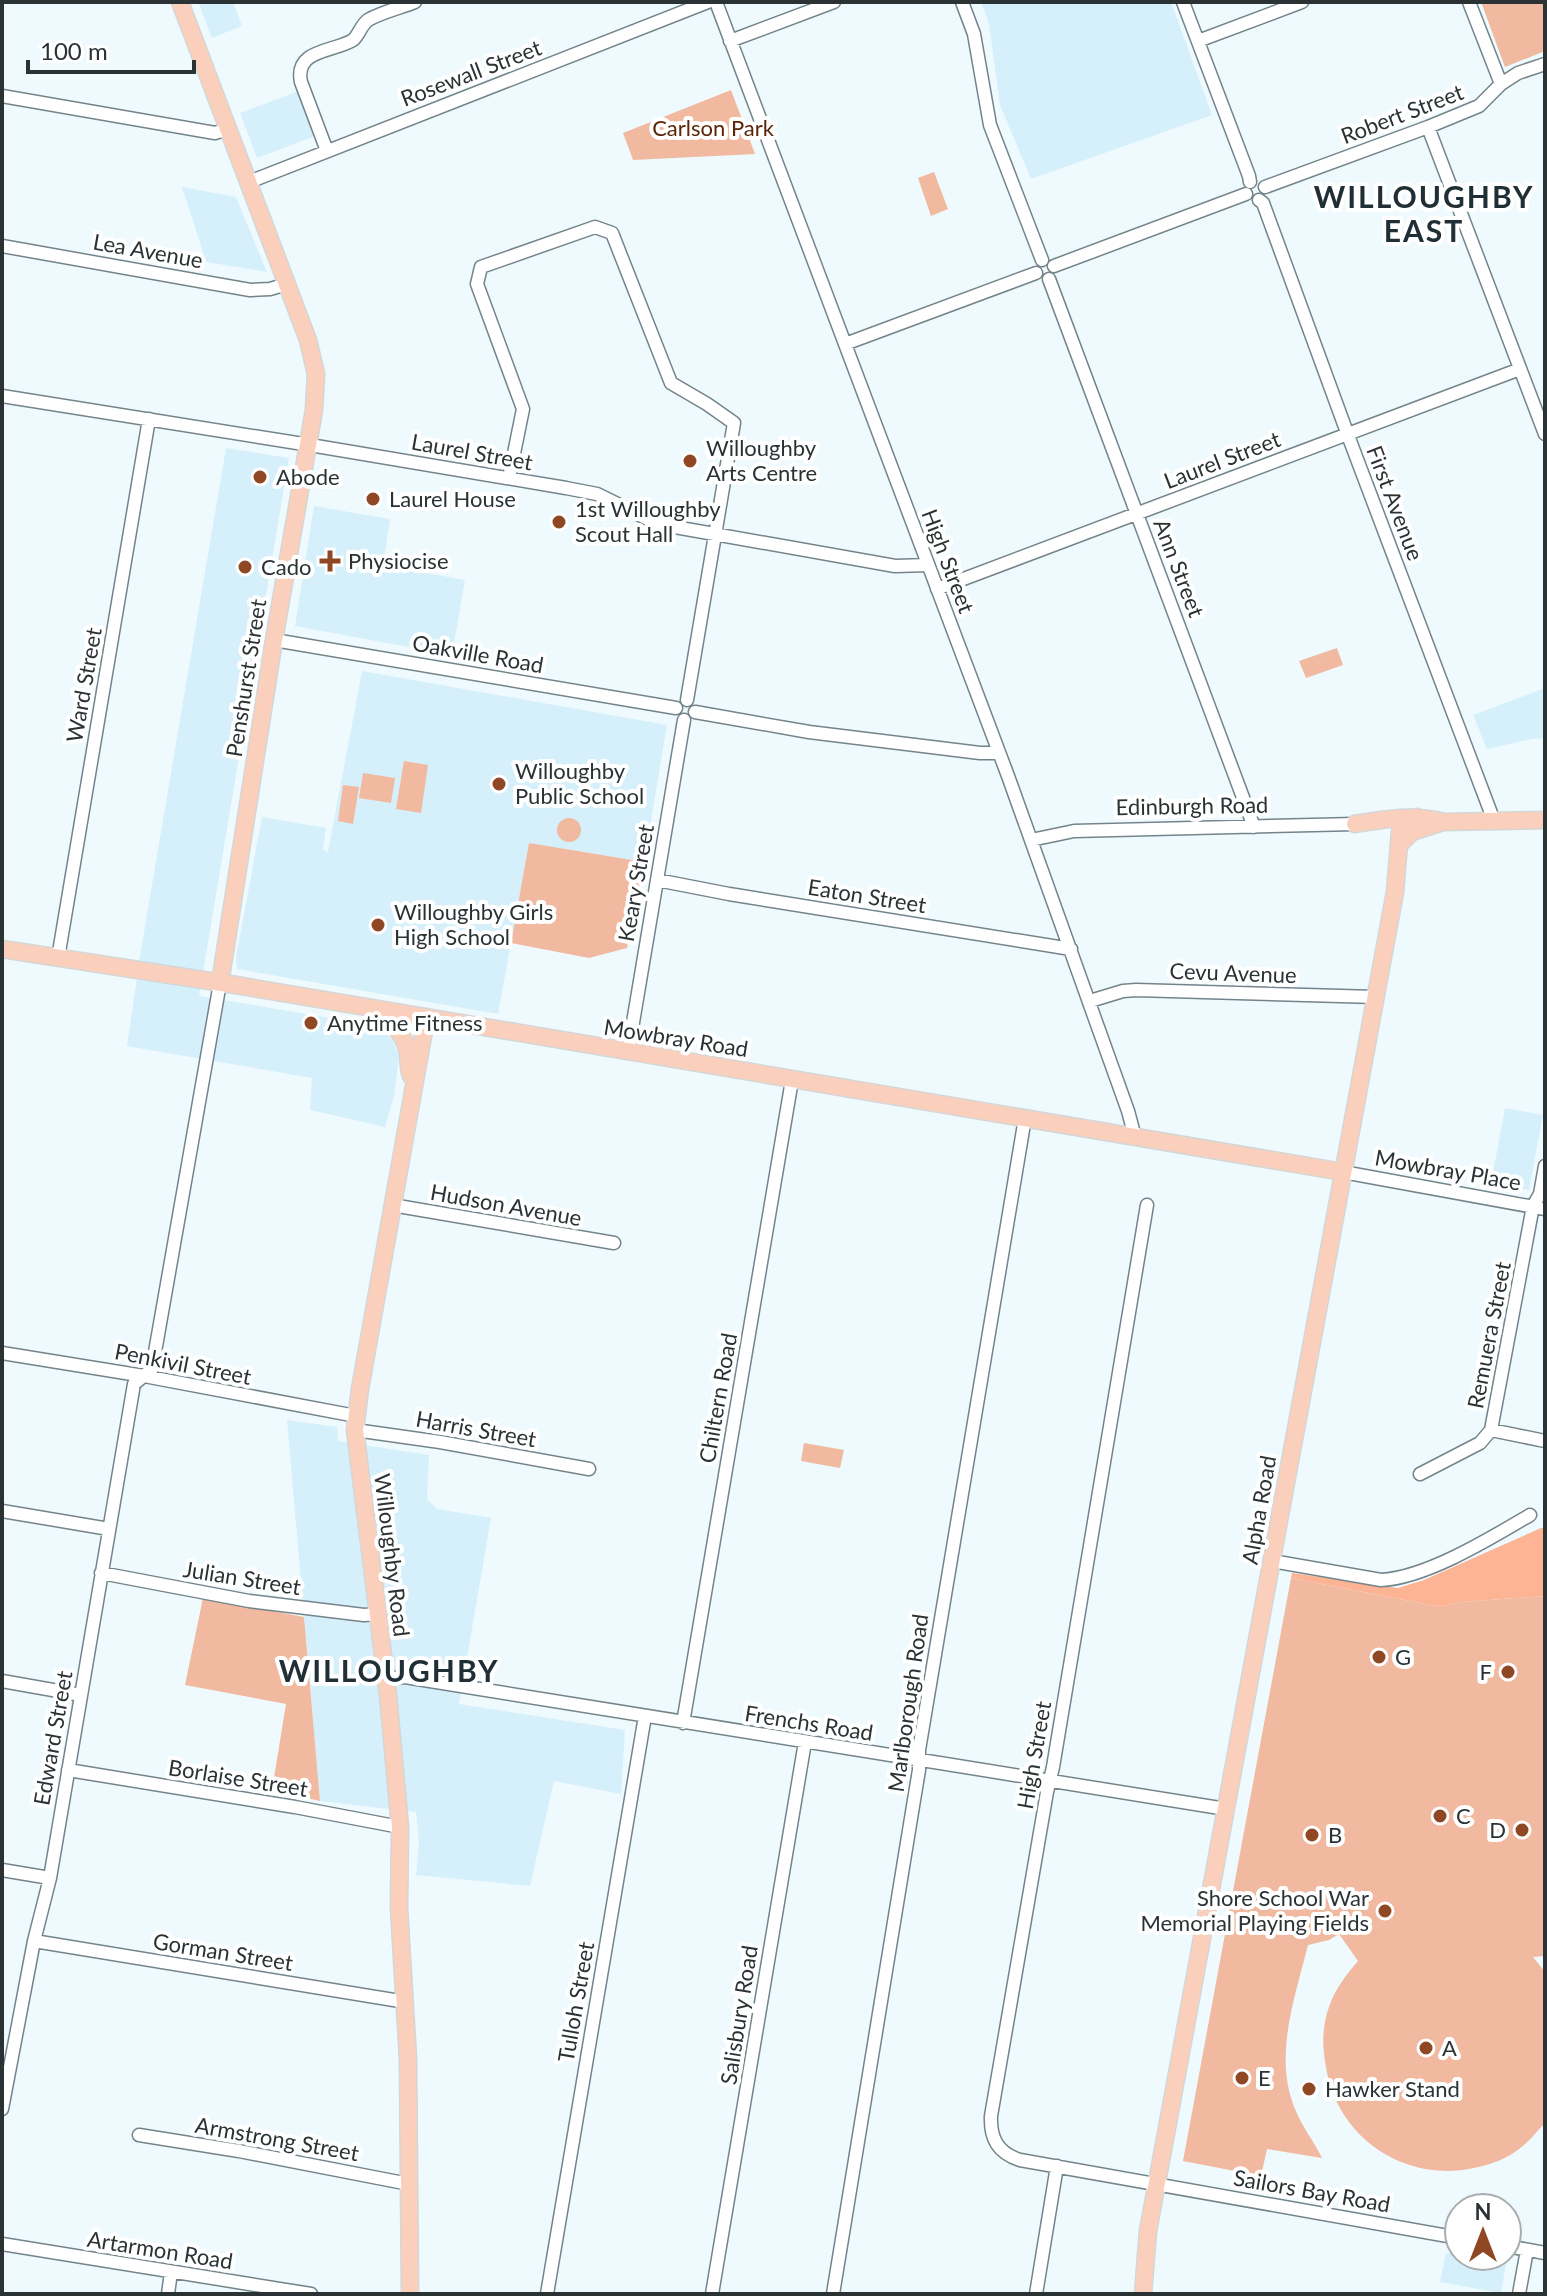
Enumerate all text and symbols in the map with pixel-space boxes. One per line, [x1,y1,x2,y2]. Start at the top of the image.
scale bar [28,24,194,74]
street label: Rosewall Street [397,33,545,112]
text: 100 m [40,36,108,65]
street label: Robert Street [1337,78,1467,149]
park label: Carlson Park [652,114,775,141]
district label: WILLOUGHBY EAST [1314,178,1534,248]
street label: Lea Avenue [91,228,205,273]
street label: Laurel Street [1160,425,1284,494]
street label: Laurel Street [409,428,535,475]
place label: Willoughby Arts Centre [706,434,817,486]
street label: First Avenue [1361,442,1430,564]
marker: Willoughby Arts Centre [681,452,699,470]
place label: Abode [276,463,340,490]
marker: Abode [251,468,269,486]
place label: Laurel House [389,485,516,512]
marker: Laurel House [364,490,382,508]
place label: 1st Willoughby Scout Hall [575,495,721,547]
street label: High Street [916,505,981,617]
marker: 1st Willoughby Scout Hall [550,513,568,531]
street label: Ann Street [1148,515,1211,621]
place label: Physiocise [348,547,449,574]
marker: Physiocise [319,550,341,572]
place label: Cado [261,553,311,580]
marker: Cado [236,558,254,576]
street label: Penshurst Street [220,597,271,759]
street label: Ward Street [60,625,107,744]
street label: Oakville Road [410,629,546,678]
place label: Willoughby Public School [515,757,644,809]
marker: Willoughby Public School [490,775,508,793]
street label: Edinburgh Road [1115,791,1269,820]
street label: Keary Street [612,822,659,944]
street label: Eaton Street [806,873,928,918]
place label: Willoughby Girls High School [394,898,553,950]
marker: Willoughby Girls High School [369,916,387,934]
street label: Cevu Avenue [1169,957,1297,988]
place label: Anytime Fitness [327,1009,483,1036]
street label: Mowbray Road [602,1013,750,1062]
marker: Anytime Fitness [302,1014,320,1032]
street label: Mowbray Place [1373,1143,1523,1196]
street label: Hudson Avenue [428,1178,584,1231]
street label: Remuera Street [1461,1259,1516,1411]
street label: Chiltern Road [693,1331,742,1465]
street label: Penkivil Street [113,1337,254,1390]
street label: Harris Street [414,1405,539,1452]
street label: Alpha Road [1236,1453,1281,1566]
street label: Willoughby Road [369,1472,416,1638]
street label: Julian Street [181,1555,303,1600]
street label: Marlborough Road [882,1612,933,1794]
place label: G [1395,1643,1411,1670]
marker: G [1370,1648,1388,1666]
district label: WILLOUGHBY [279,1652,499,1688]
place label: F [1480,1658,1492,1685]
marker: F [1499,1663,1517,1681]
street label: Edward Street [27,1668,78,1807]
street label: Frenchs Road [743,1699,875,1746]
street label: High Street [1011,1699,1056,1811]
street label: Borlaise Street [167,1753,310,1802]
place label: C [1456,1802,1471,1829]
marker: C [1431,1807,1449,1825]
place label: D [1489,1816,1506,1843]
place label: B [1328,1821,1342,1848]
marker: D [1513,1821,1531,1839]
marker: B [1303,1826,1321,1844]
place label: Shore School War Memorial Playing Fields [1140,1884,1369,1936]
marker: Shore School War Memorial Playing Fields [1376,1902,1394,1920]
street label: Gorman Street [151,1927,295,1976]
street label: Tulloh Street [552,1940,599,2064]
street label: Salisbury Road [714,1943,763,2086]
place label: A [1442,2034,1457,2061]
marker: A [1417,2039,1435,2057]
place label: E [1258,2064,1271,2091]
marker: E [1233,2069,1251,2087]
place label: Hawker Stand [1325,2075,1460,2102]
marker: Hawker Stand [1300,2080,1318,2098]
street label: Armstrong Street [193,2111,361,2166]
street label: Sailors Bay Road [1232,2163,1393,2218]
north arrow [1443,2192,1523,2272]
text: N [1475,2198,1491,2225]
street label: Artarmon Road [85,2225,235,2274]

